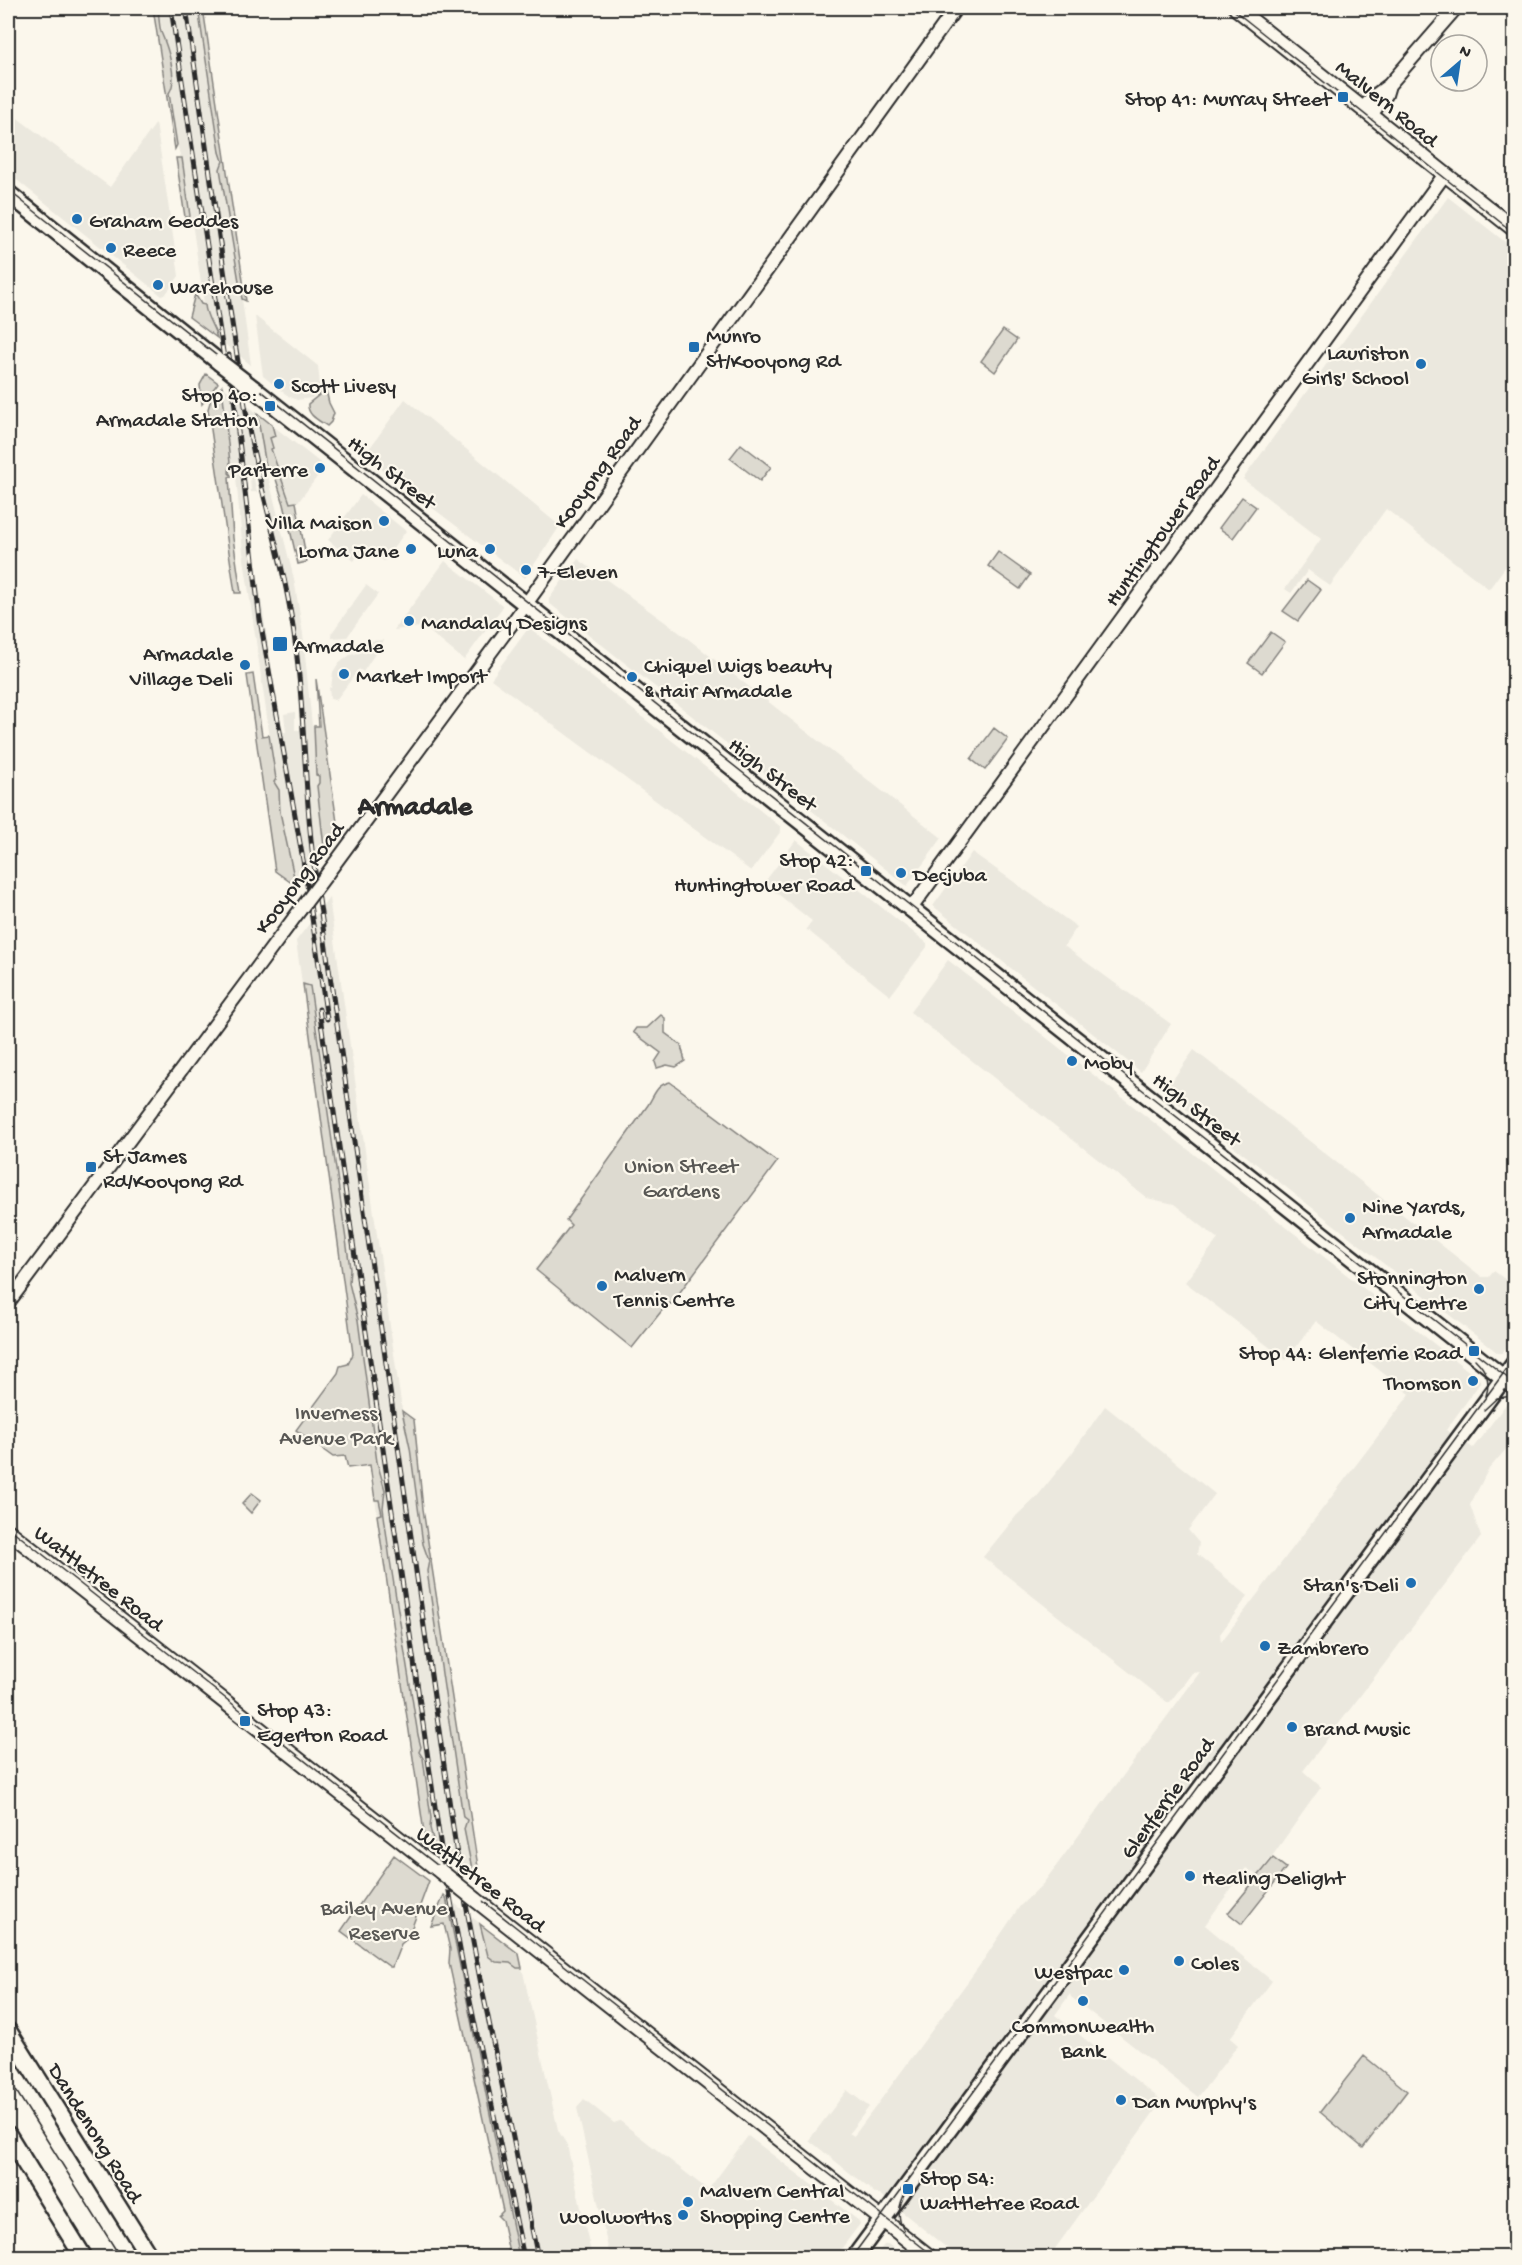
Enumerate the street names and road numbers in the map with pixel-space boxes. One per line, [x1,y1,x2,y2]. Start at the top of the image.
street label: Malvern Road [1329,56,1444,156]
street label: Kooyong Road [550,410,650,535]
street label: High Street [341,431,442,518]
street label: Huntingtower Road [1101,450,1229,613]
street label: High Street [722,733,823,820]
street label: Kooyong Road [251,817,353,941]
street label: High Street [1146,1068,1247,1155]
street label: Wattletree Road [27,1521,169,1640]
street label: Glenferrie Road [1117,1732,1223,1865]
street label: Wattletree Road [409,1822,551,1941]
street label: Dandenong Road [39,2058,148,2210]

